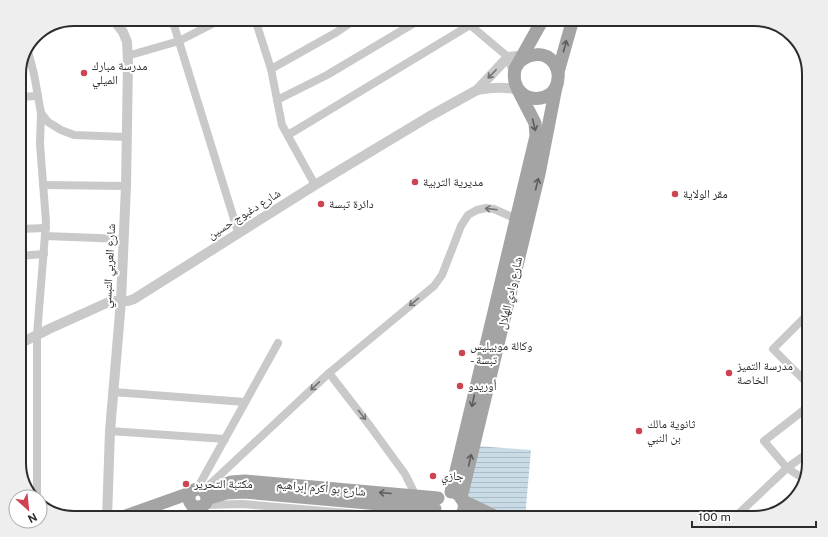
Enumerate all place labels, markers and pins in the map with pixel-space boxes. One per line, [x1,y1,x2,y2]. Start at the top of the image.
place label: مدرسة مبارك الميلي [92,59,147,90]
marker: مدرسة مبارك الميلي [79,68,89,78]
place label: مديرية التربية [423,175,483,189]
marker: مديرية التربية [410,177,420,187]
place label: مقر الولاية [683,187,728,201]
marker: مقر الولاية [670,189,680,199]
place label: دائرة تبسة [329,197,374,211]
marker: دائرة تبسة [316,199,326,209]
place label: وكالة موبيليس - تبسة [470,339,533,367]
marker: وكالة موبيليس - تبسة [457,348,467,358]
place label: مدرسة التميز الخاصة [736,359,793,387]
marker: مدرسة التميز الخاصة [724,368,734,378]
place label: أوريدو [468,379,497,393]
marker: أوريدو [455,381,465,391]
place label: ثانوية مالك بن النبي [647,417,696,448]
marker: ثانوية مالك بن النبي [634,426,644,436]
place label: جازي [441,469,464,486]
marker: جازي [428,471,438,481]
place label: مكتبة التحرير [193,477,253,491]
marker: مكتبة التحرير [181,479,191,489]

